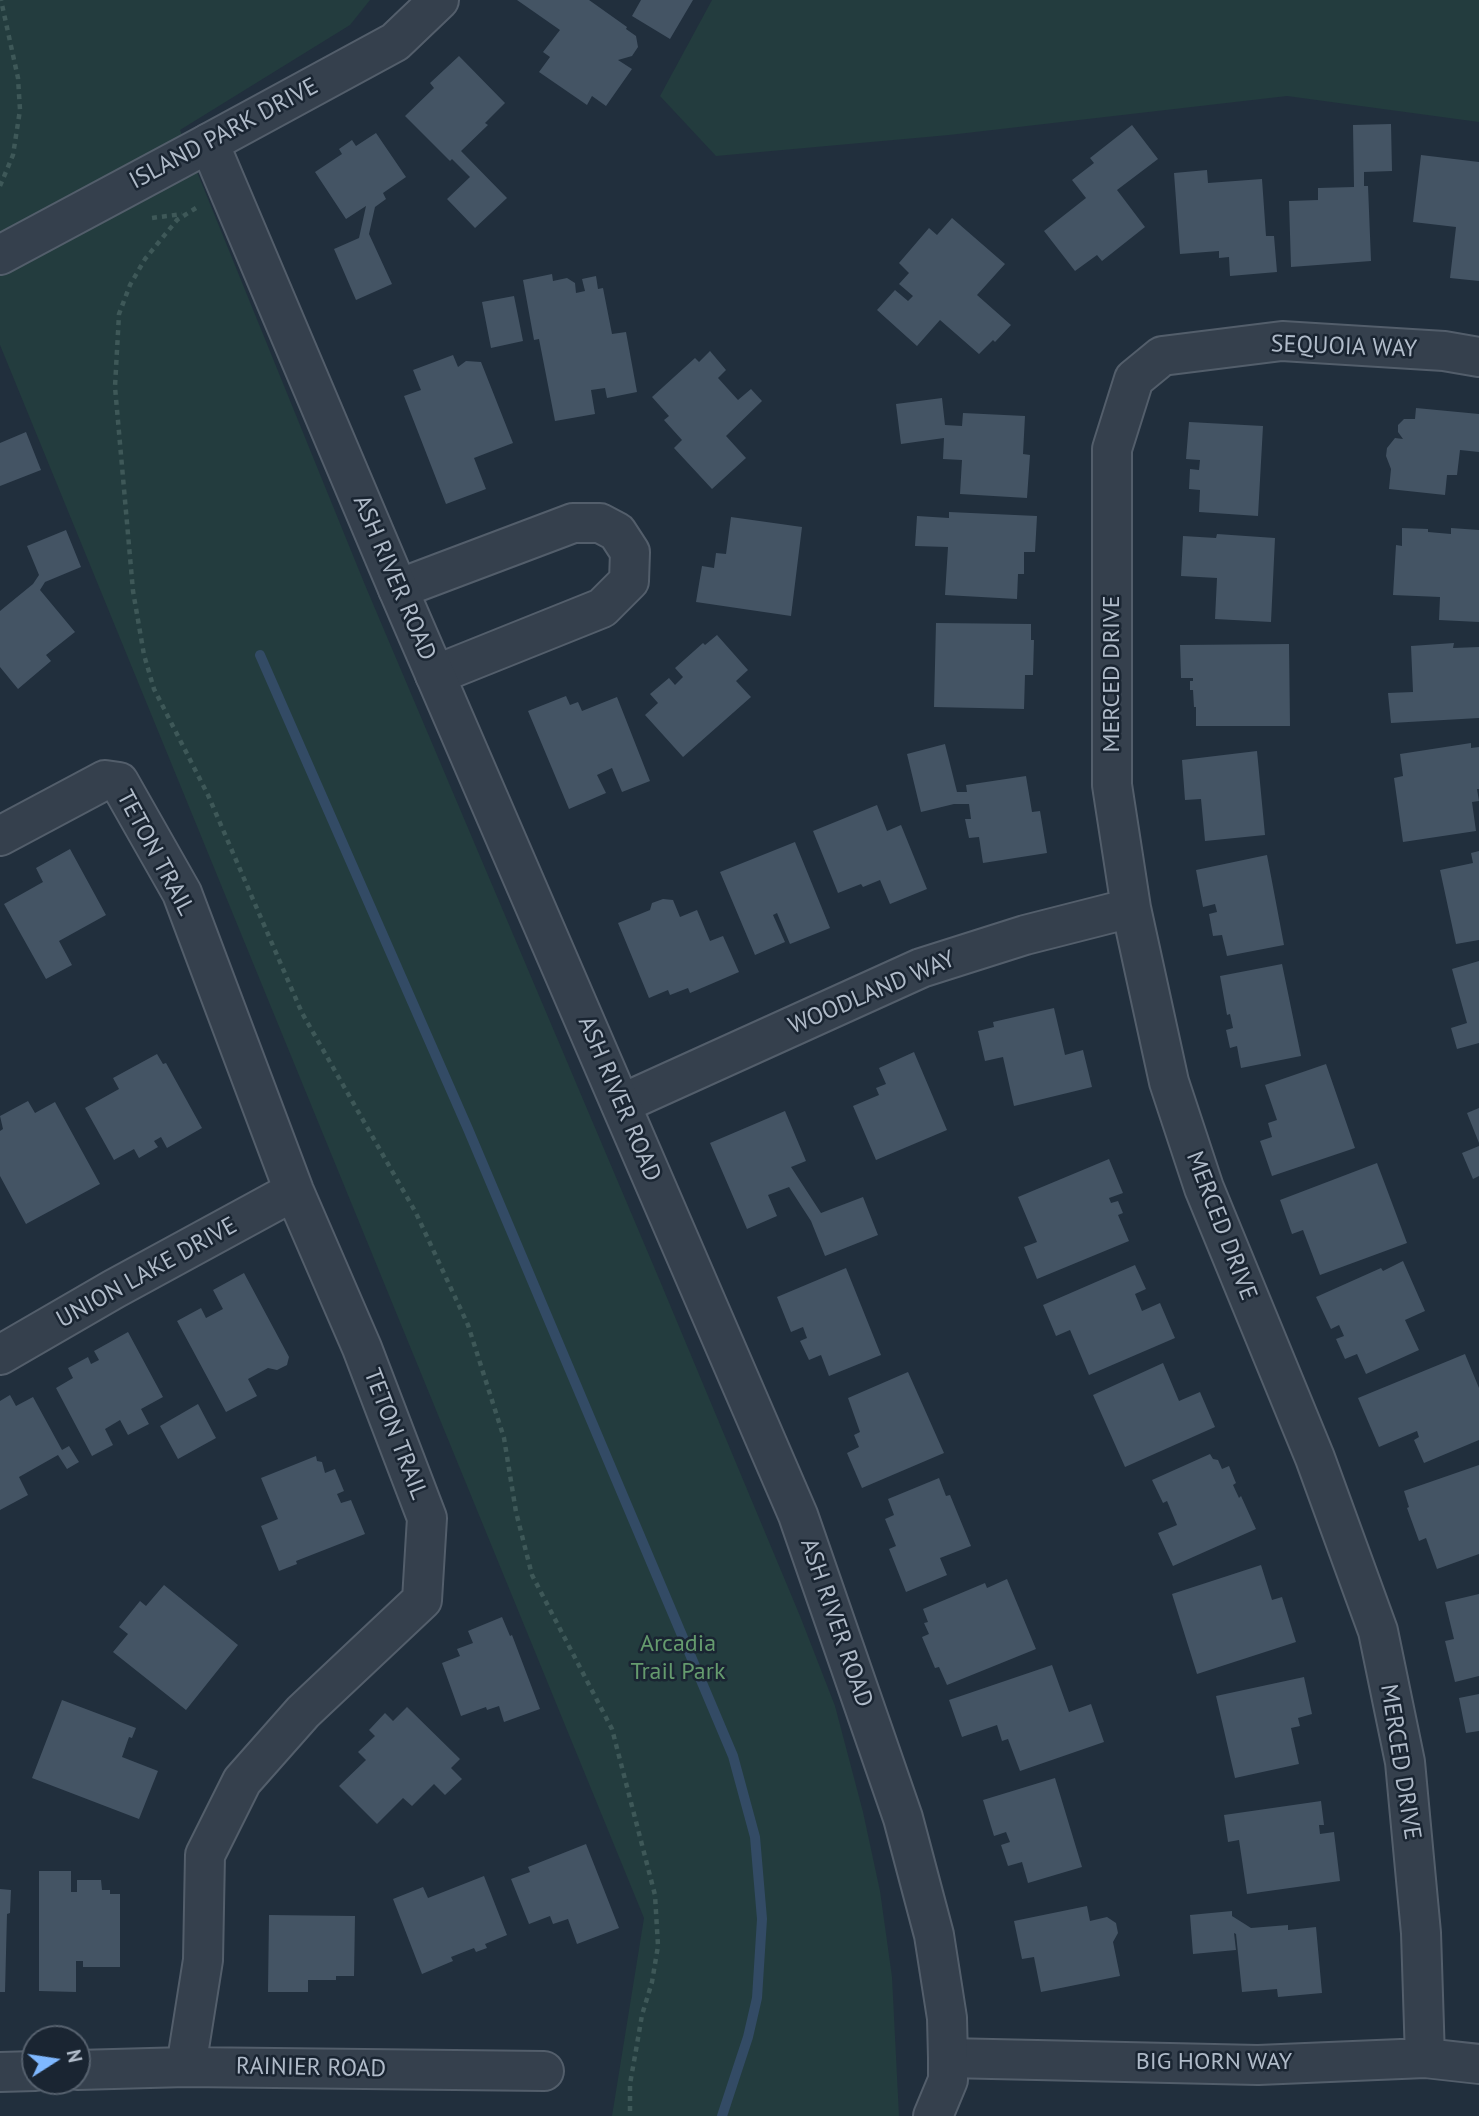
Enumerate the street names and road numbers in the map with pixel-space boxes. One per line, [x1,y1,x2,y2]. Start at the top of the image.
street label: ISLAND PARK DRIVE [125,72,323,196]
street label: SEQUOIA WAY [1270,330,1418,364]
street label: ASH RIVER ROAD [346,491,442,665]
street label: MERCED DRIVE [1098,595,1126,753]
street label: TETON TRAIL [110,785,200,921]
street label: WOODLAND WAY [785,945,959,1041]
street label: ASH RIVER ROAD [571,1012,667,1186]
street label: MERCED DRIVE [1179,1147,1263,1305]
street label: UNION LAKE DRIVE [52,1212,242,1334]
street label: TETON TRAIL [357,1365,433,1503]
street label: ASH RIVER ROAD [794,1535,878,1711]
street label: MERCED DRIVE [1373,1682,1427,1842]
street label: BIG HORN WAY [1136,2048,1292,2076]
street label: RAINIER ROAD [236,2052,386,2084]

